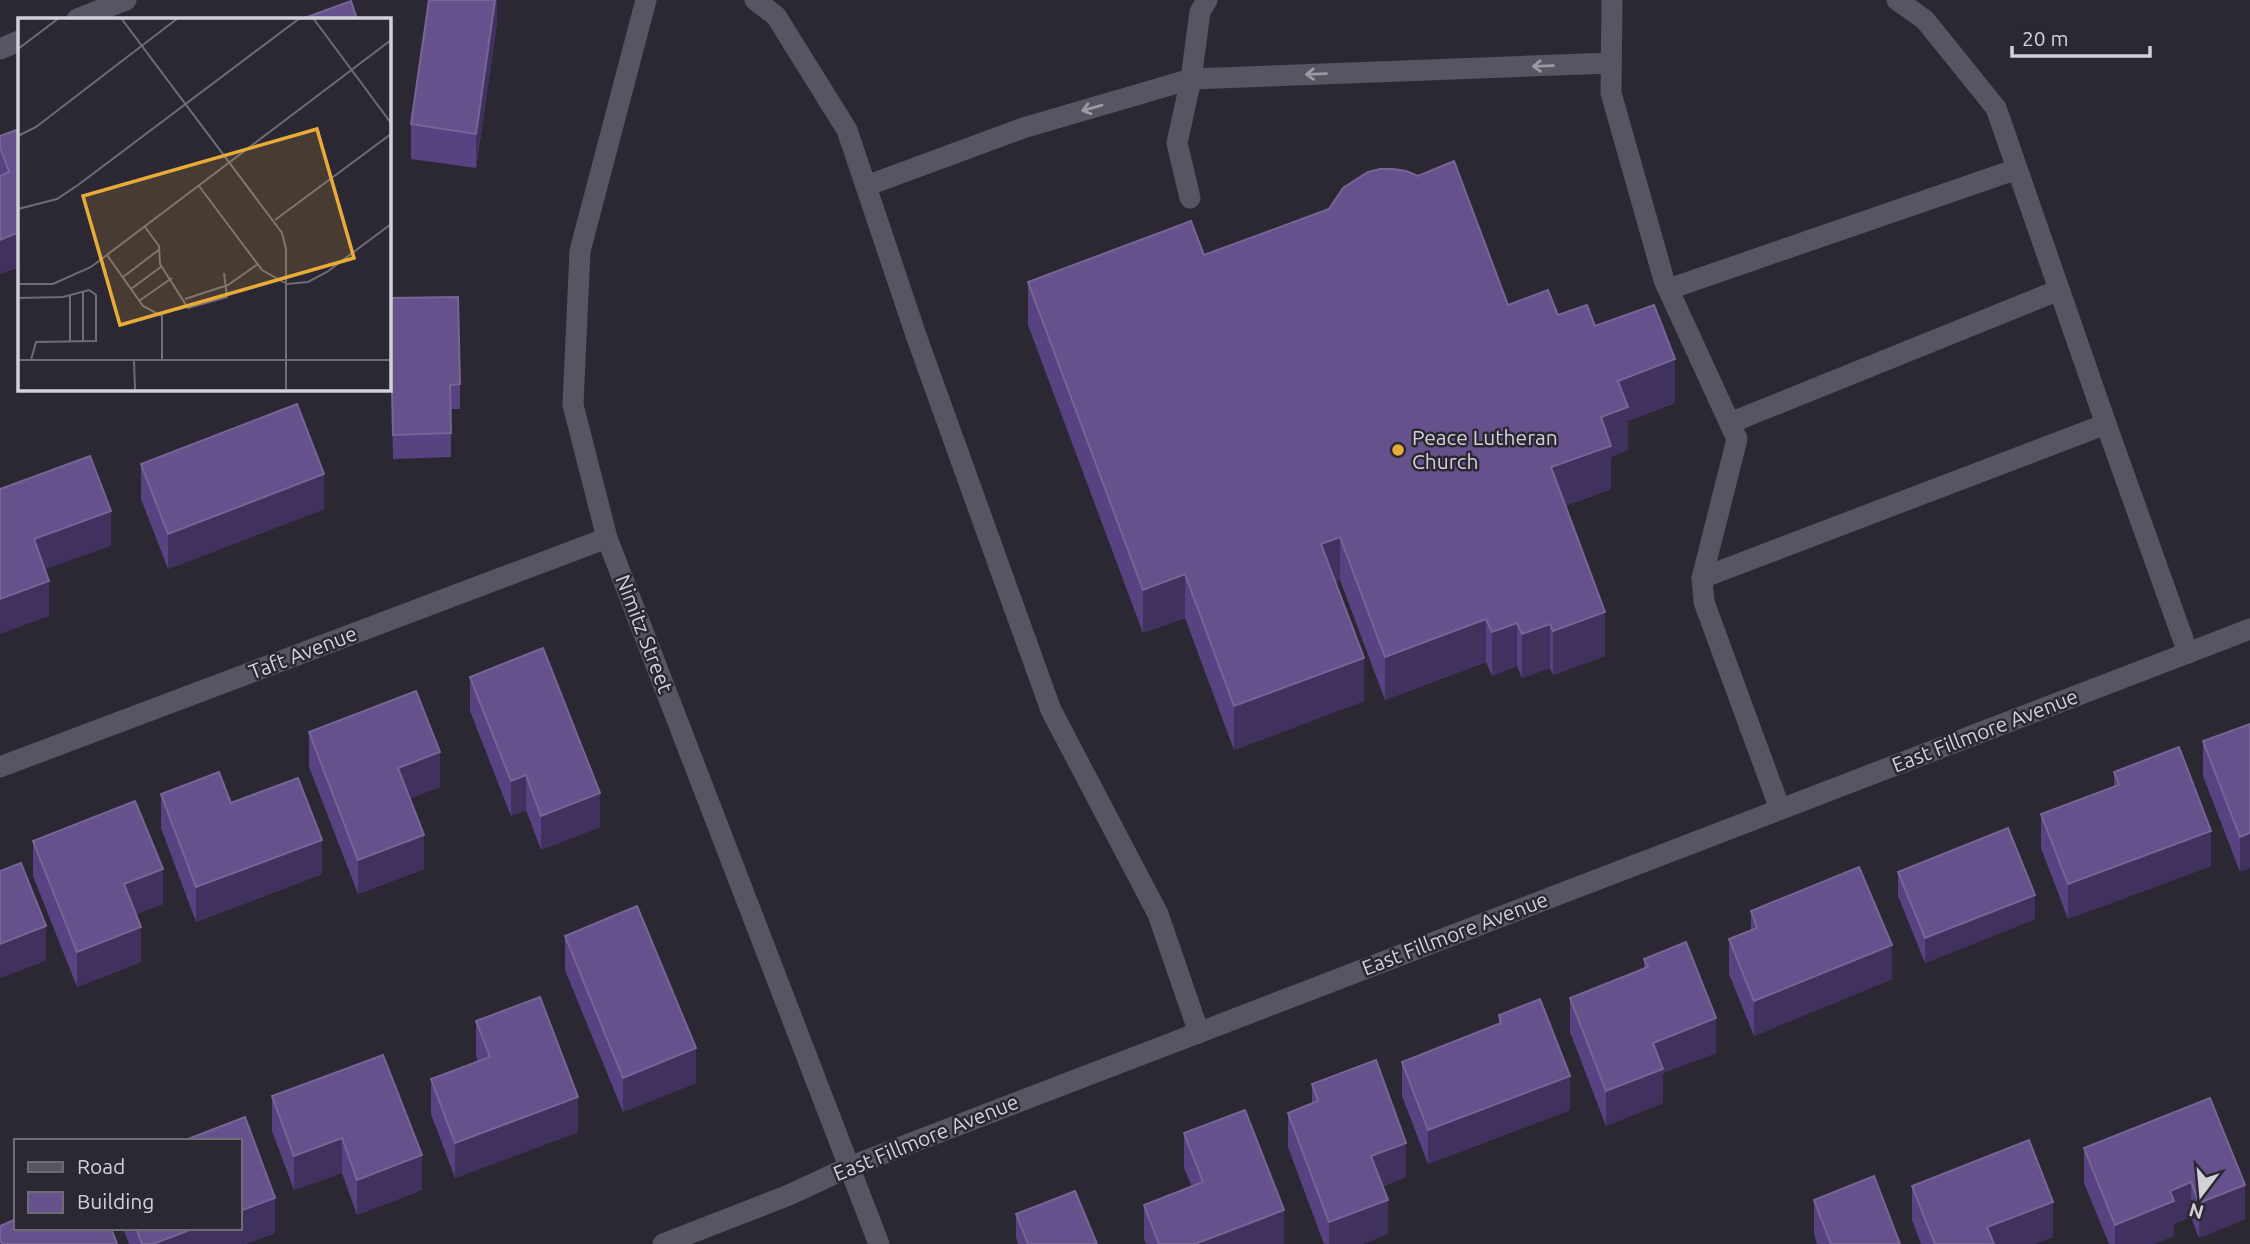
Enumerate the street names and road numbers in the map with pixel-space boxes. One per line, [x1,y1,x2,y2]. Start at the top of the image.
street label: Nimitz Street [611,571,678,696]
street label: Taft Avenue [245,621,360,684]
street label: East Fillmore Avenue [1888,683,2081,777]
street label: East Fillmore Avenue [1358,886,1551,980]
street label: East Fillmore Avenue [830,1089,1022,1185]

